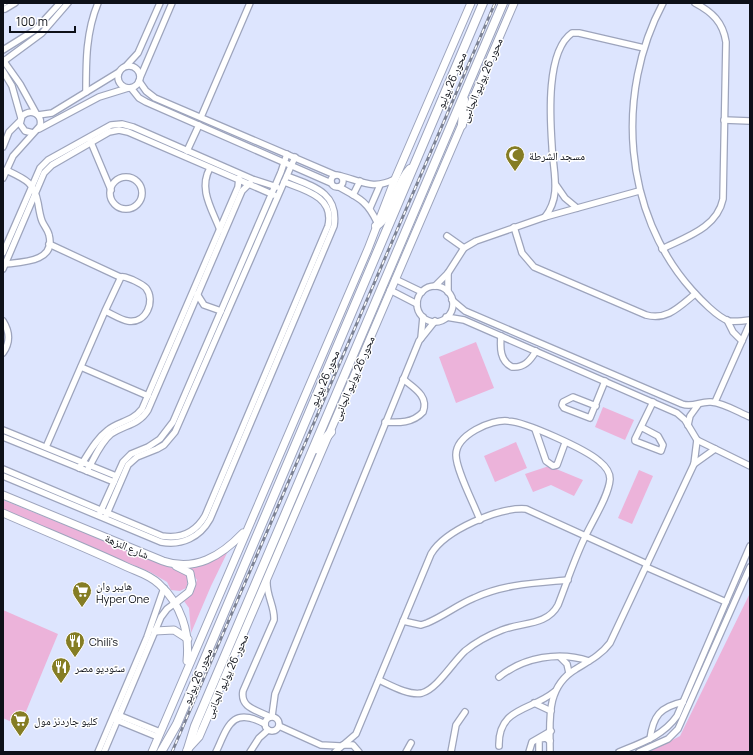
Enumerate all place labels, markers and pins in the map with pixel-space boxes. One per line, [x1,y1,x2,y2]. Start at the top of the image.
mosque icon: مسجد الشرطة [504,144,526,172]
place label: مسجد الشرطة [529,148,585,163]
place label: هايبر وان Hyper One [96,578,150,606]
supermarket icon: هايبر وان Hyper One [71,580,93,608]
restaurant icon: Chili's [64,630,86,658]
place label: Chili's [89,634,118,649]
restaurant icon: ستوديو مصر [50,656,72,684]
place label: ستوديو مصر [74,660,125,675]
supermarket icon: كليو جاردنز مول [9,709,31,737]
place label: كليو جاردنز مول [34,713,98,728]

